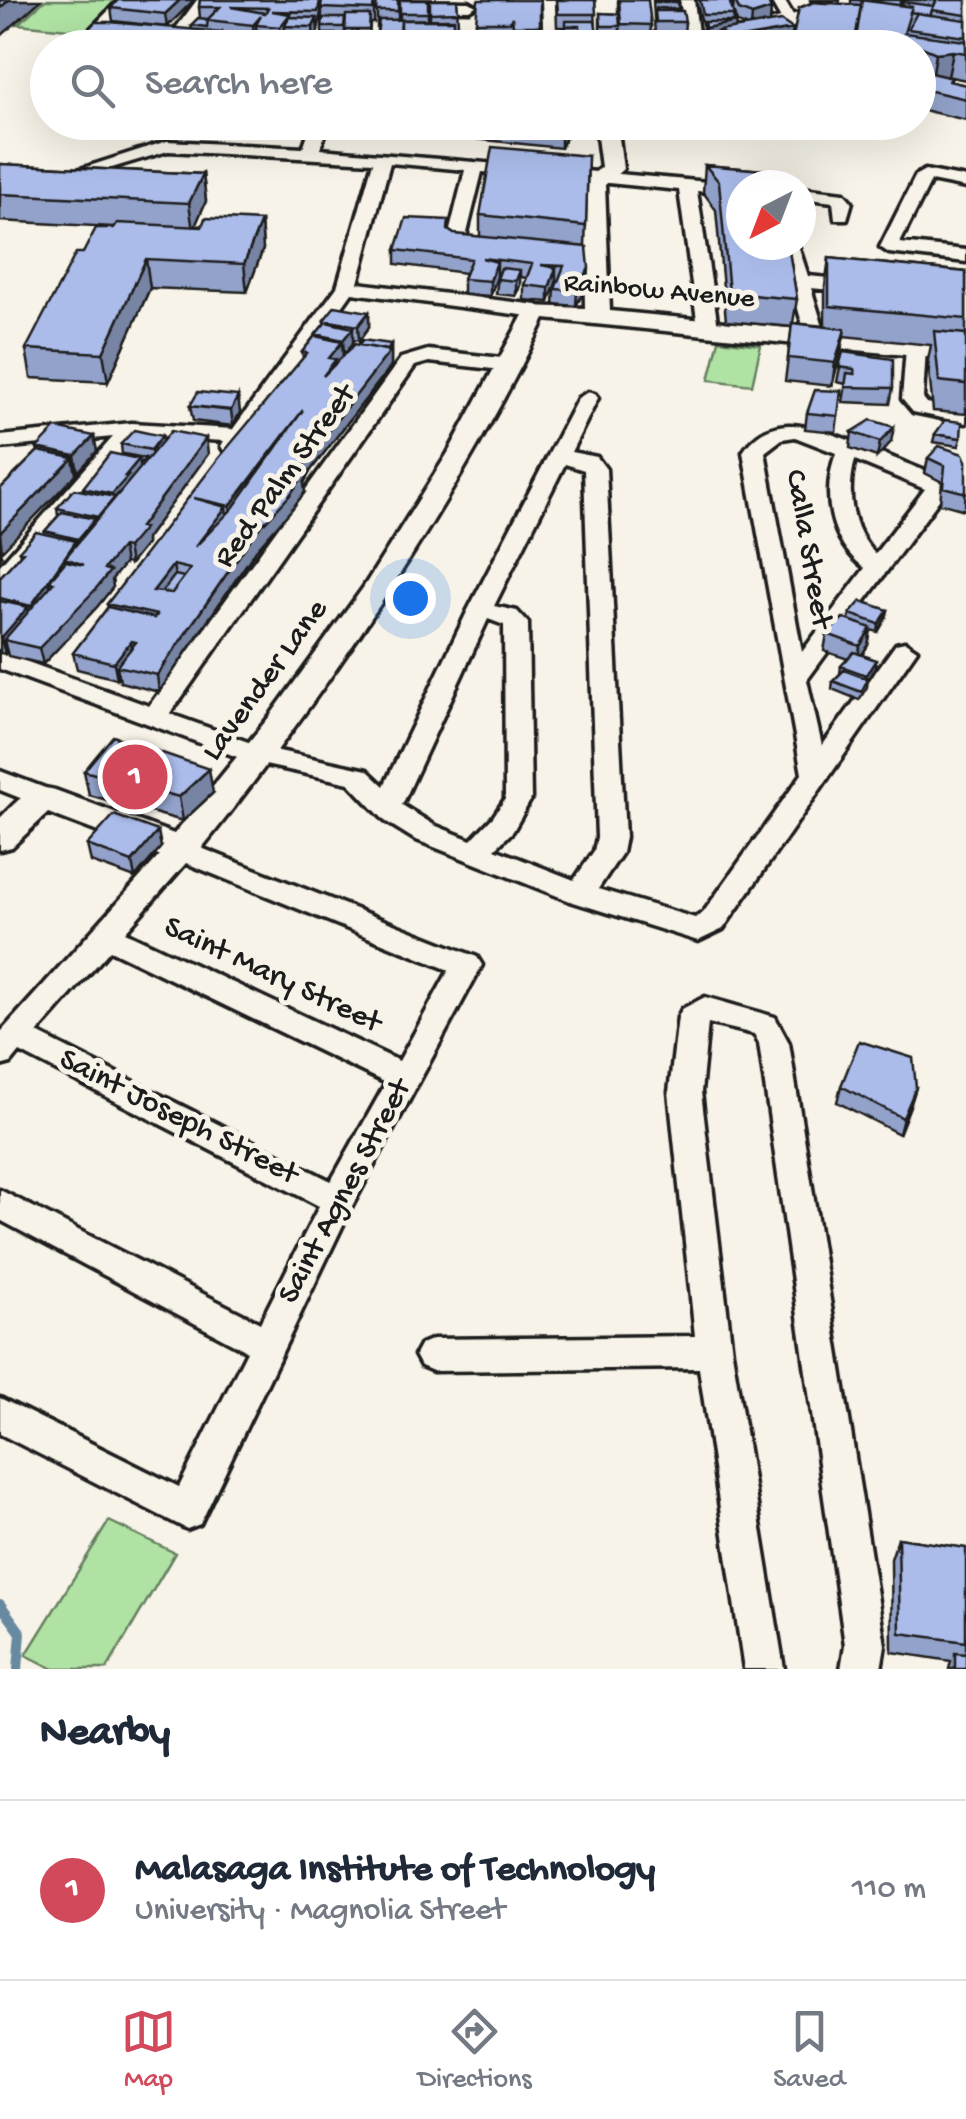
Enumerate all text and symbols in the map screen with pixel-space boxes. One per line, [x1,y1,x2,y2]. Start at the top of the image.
search box [30,30,936,140]
icon: search [65,58,120,113]
text: Search here [145,63,332,107]
north arrow [726,170,816,260]
street label: Rainbow Avenue [562,267,756,317]
street label: Red Palm Street [207,375,367,576]
street label: Calla Street [774,467,840,634]
your location [385,573,436,624]
street label: Lavender Lane [195,592,338,769]
pin: 1 [102,740,168,814]
street label: Saint Mary Street [157,909,389,1044]
street label: Saint Joseph Street [52,1041,306,1196]
street label: Saint Agnes Street [271,1071,423,1311]
text: Nearby [40,1710,170,1759]
text: Malasaga Institute of Technology [135,1849,655,1893]
text: 1 [66,1871,79,1909]
text: 110 m [852,1871,926,1909]
text: University · Magnolia Street [135,1893,505,1931]
tab: Map [121,2004,176,2097]
tab: Directions [418,2004,532,2097]
tab: Saved [773,2004,845,2097]

